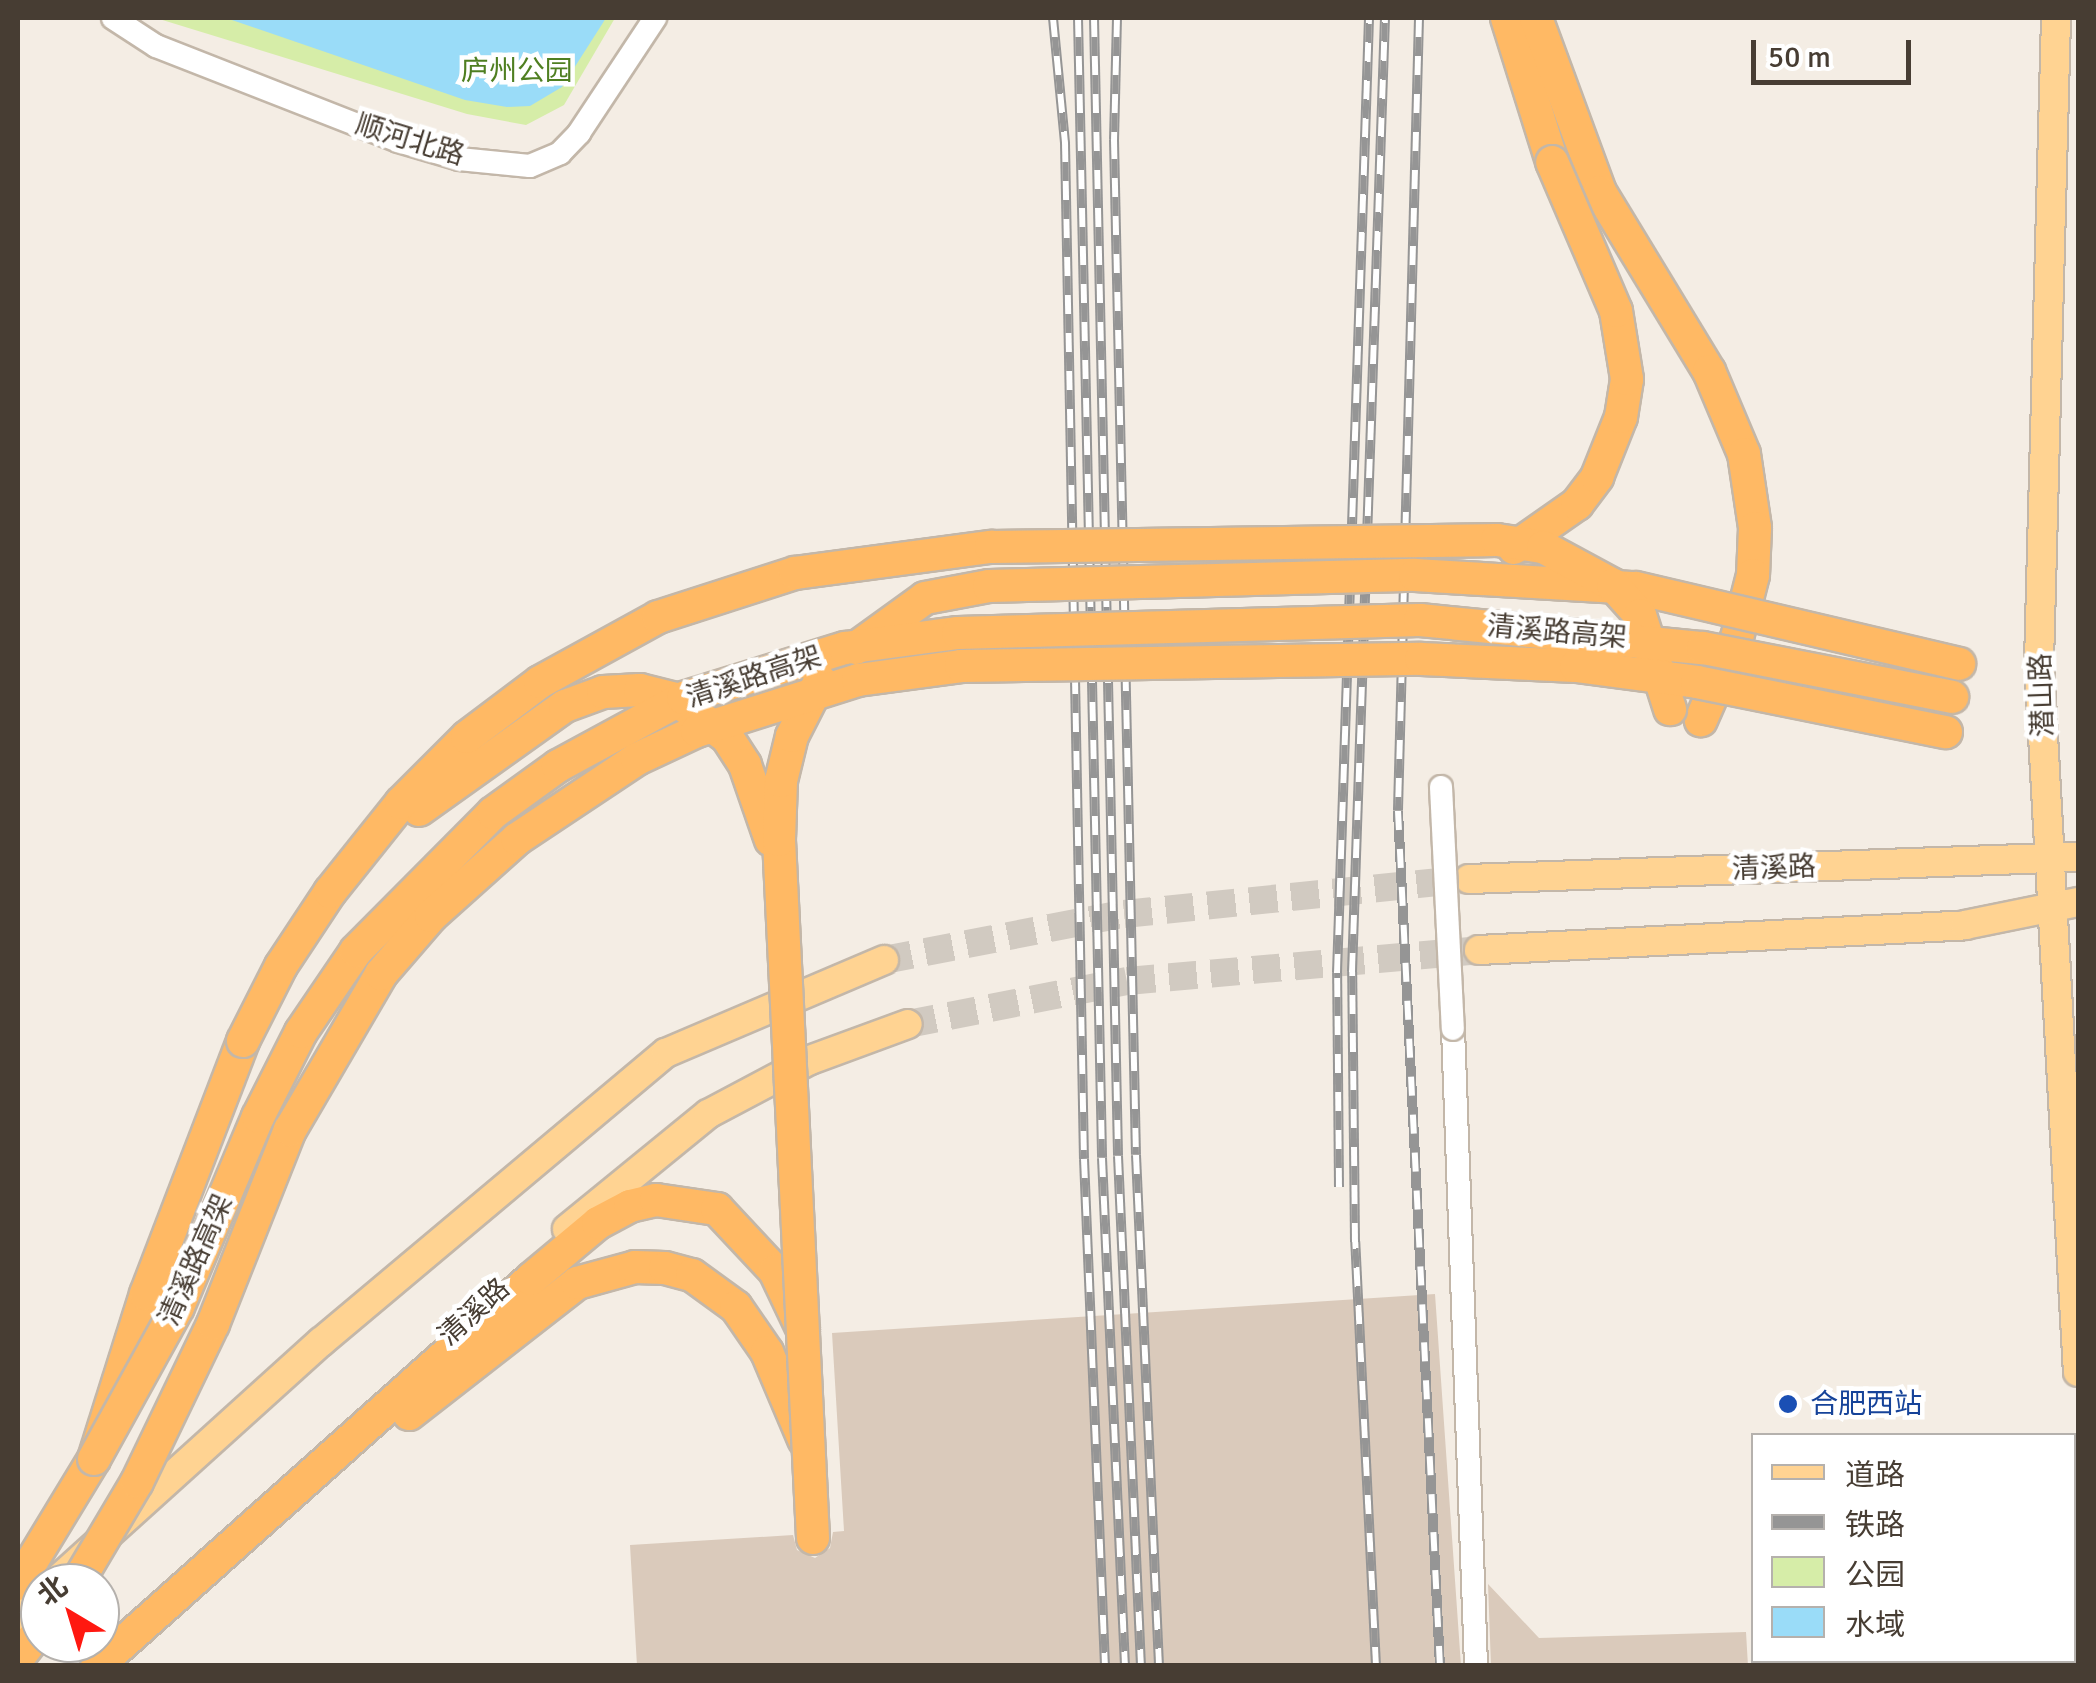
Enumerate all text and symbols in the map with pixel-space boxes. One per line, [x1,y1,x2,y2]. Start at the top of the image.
scale bar [1756,20,1916,82]
text: 50 m [1768,39,1831,76]
park label: 庐州公园 [461,54,573,88]
street label: 顺河北路 [352,108,468,172]
street label: 清溪路高架 [1486,609,1628,655]
street label: 清溪路高架 [682,639,826,715]
street label: 潜山路 [2024,652,2060,738]
street label: 清溪路 [1731,850,1817,886]
street label: 清溪路高架 [152,1189,240,1331]
street label: 清溪路 [432,1271,516,1353]
place label: 合肥西站 [1810,1387,1922,1421]
marker: 合肥西站 [1775,1391,1801,1417]
legend [1751,1433,2076,1663]
text: 道路 [1845,1457,1905,1494]
text: 铁路 [1845,1507,1905,1544]
text: 公园 [1845,1557,1905,1594]
north arrow [20,1563,120,1663]
text: 北 [31,1569,74,1613]
text: 水域 [1845,1607,1905,1644]

